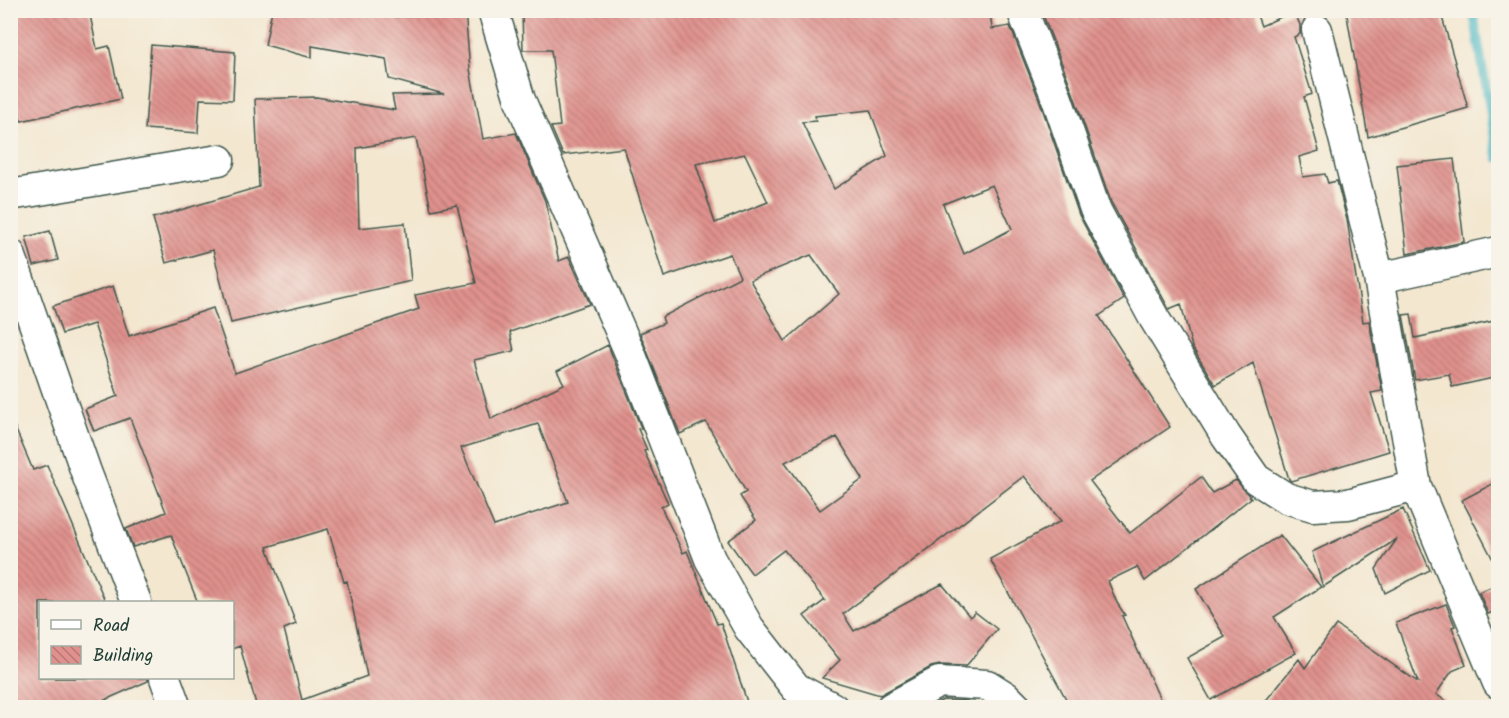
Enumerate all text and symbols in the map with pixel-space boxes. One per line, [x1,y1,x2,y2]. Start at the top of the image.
legend [39,601,234,679]
text: Road [93,612,130,641]
text: Building [93,642,153,671]

